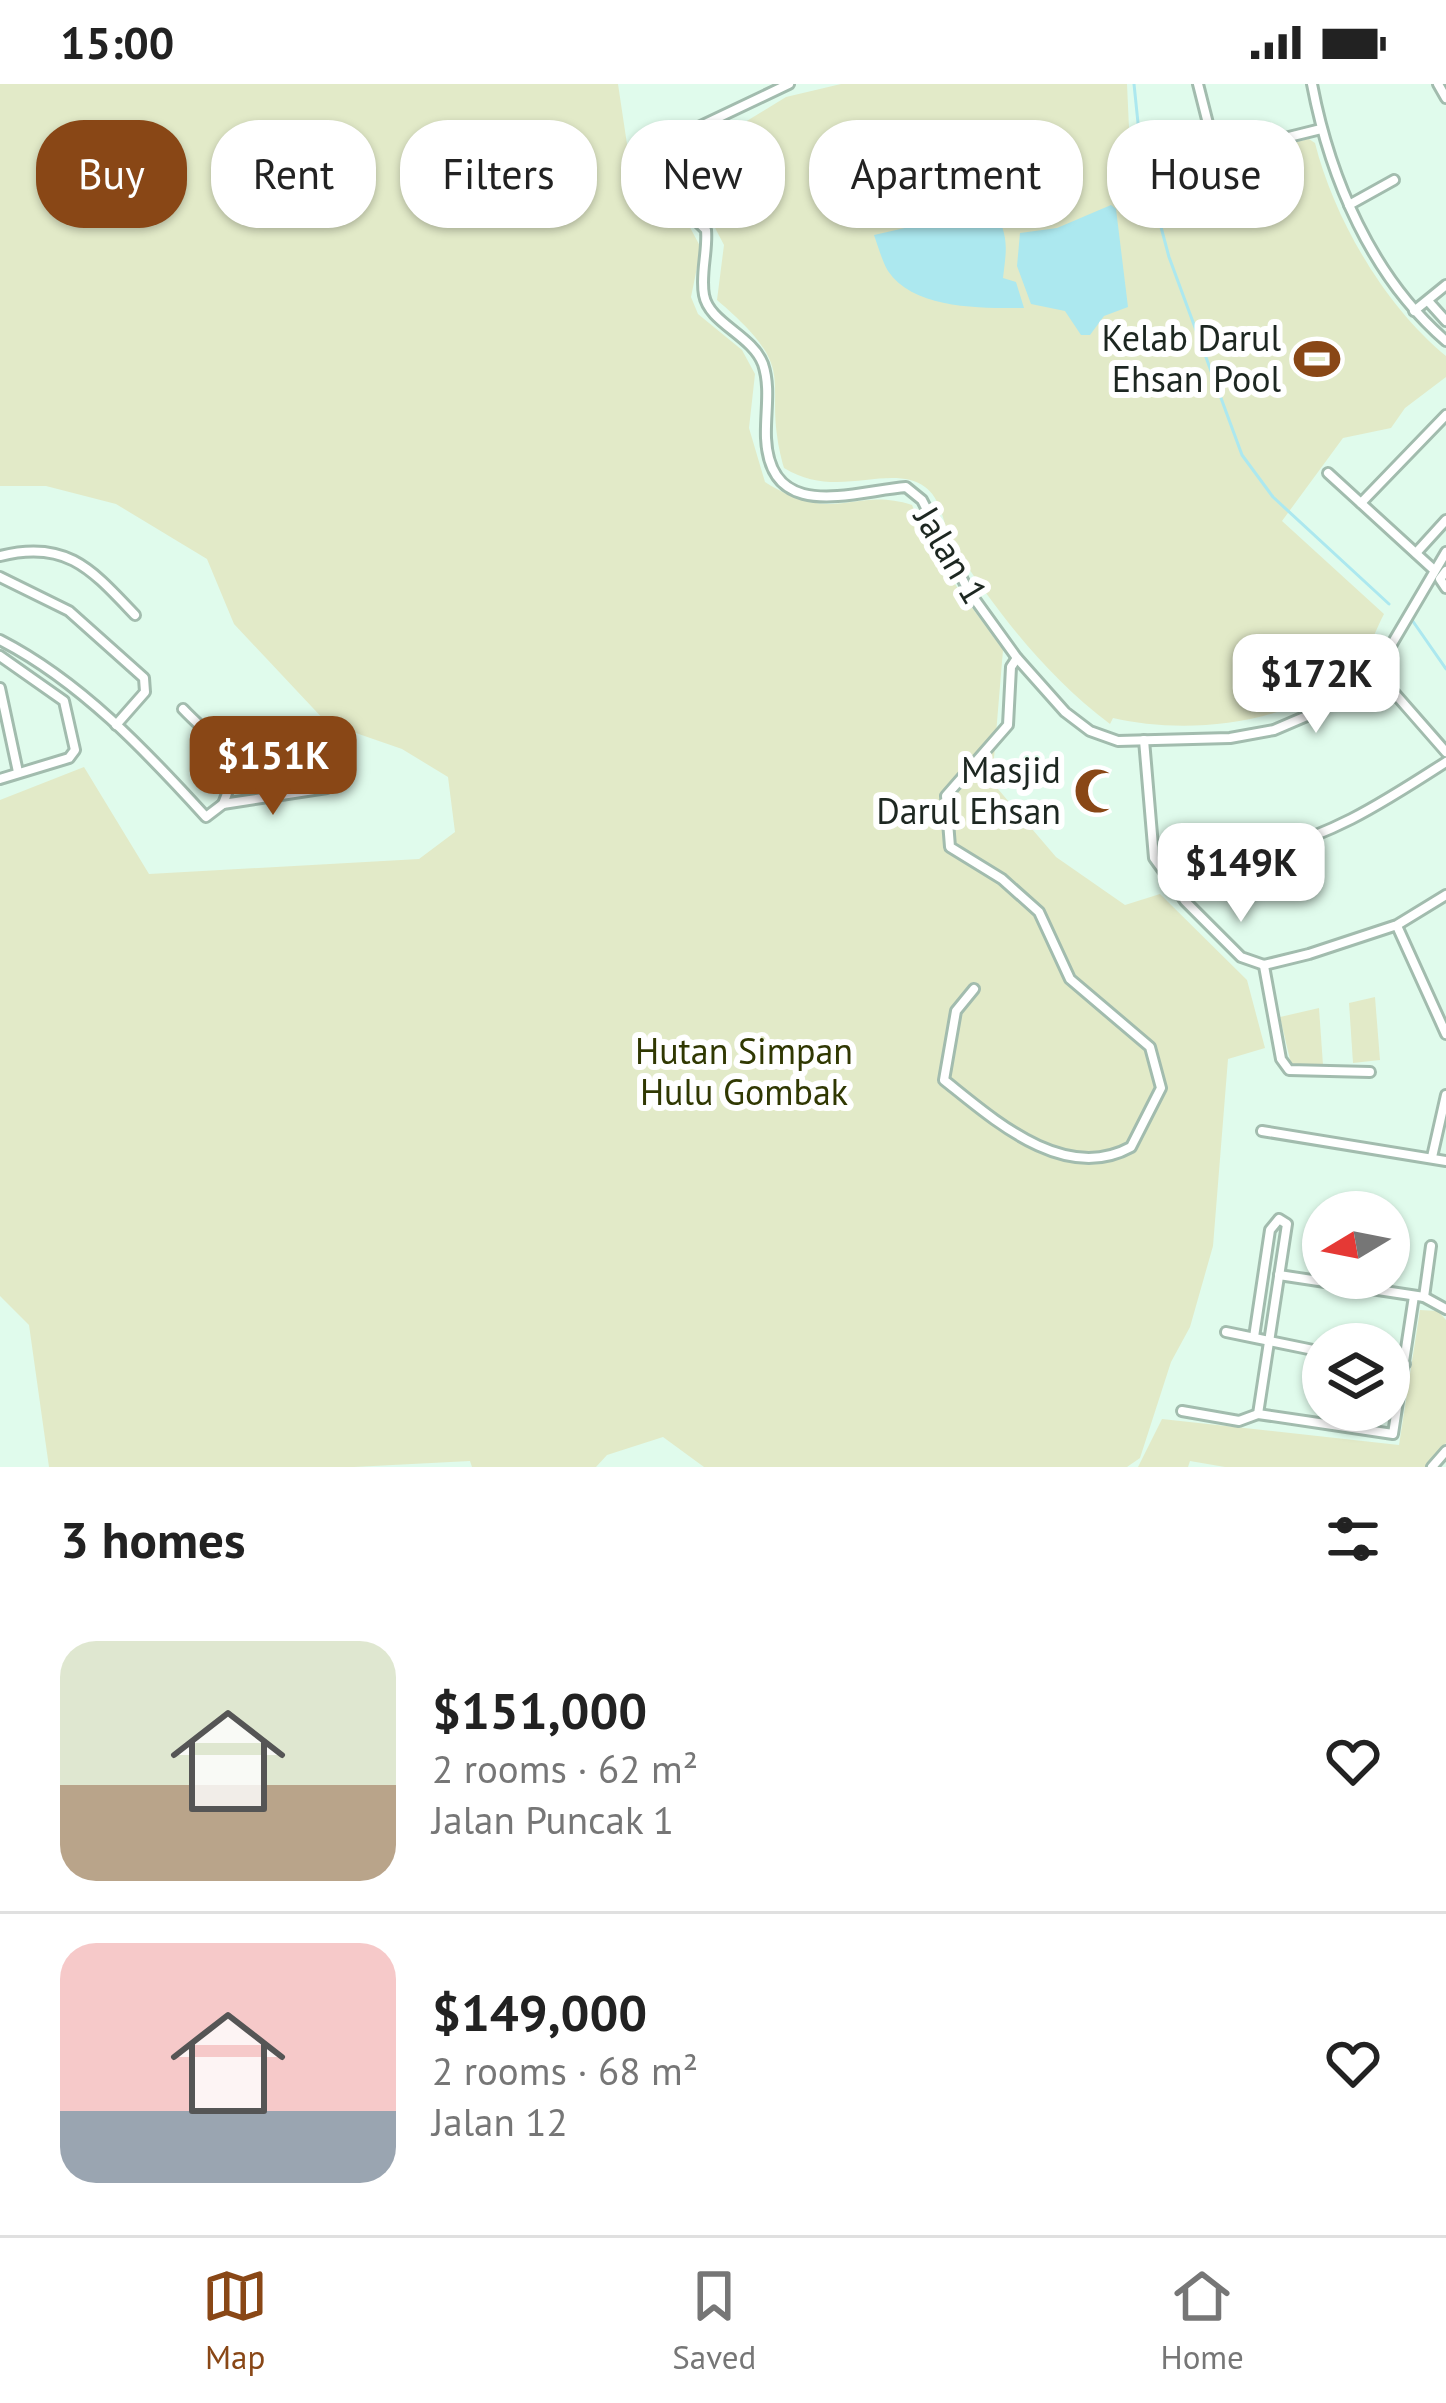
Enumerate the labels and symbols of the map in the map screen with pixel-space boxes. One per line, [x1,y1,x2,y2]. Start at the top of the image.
place label: Kelab Darul Ehsan Pool [1102,314,1281,402]
sports icon: Kelab Darul Ehsan Pool [1292,334,1342,384]
street label: Jalan 1 [903,496,999,612]
pin: $172K [1232,634,1400,736]
pin: $151K [189,716,357,818]
place label: Masjid Darul Ehsan [876,746,1061,834]
mosque icon: Masjid Darul Ehsan [1072,766,1122,816]
pin: $149K [1157,823,1325,925]
park label: Hutan Simpan Hulu Gombak [635,1027,853,1115]
north arrow [1302,1191,1410,1299]

